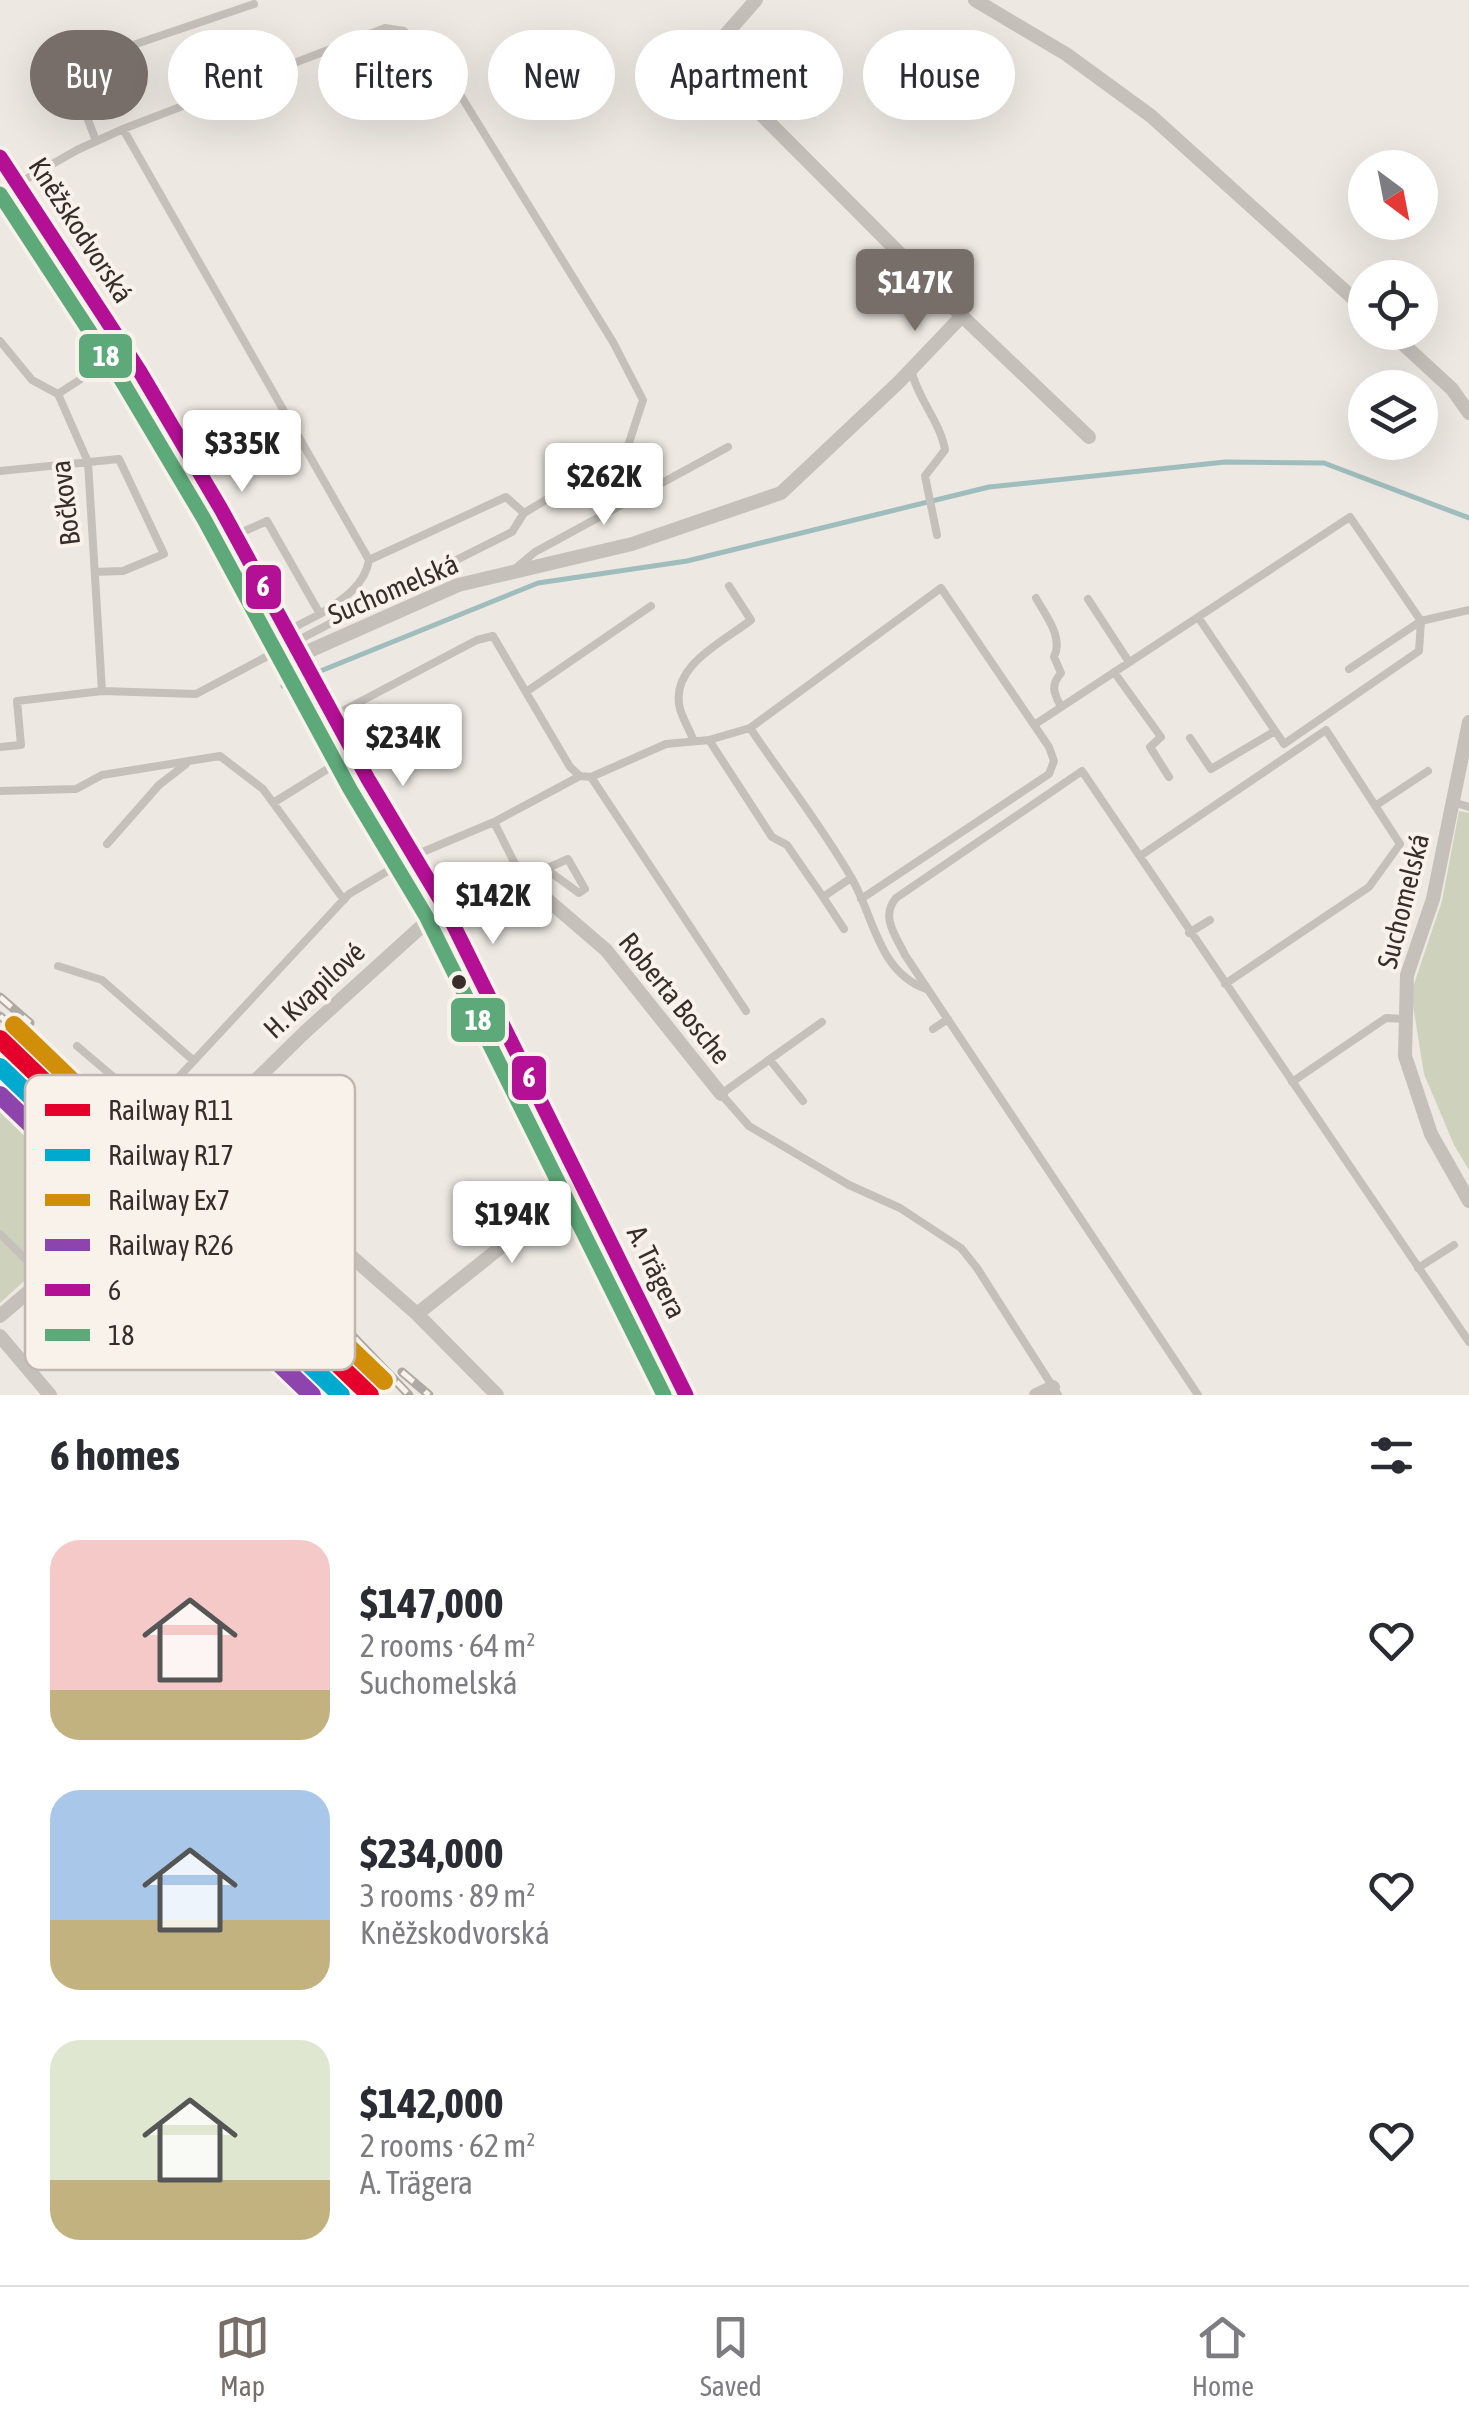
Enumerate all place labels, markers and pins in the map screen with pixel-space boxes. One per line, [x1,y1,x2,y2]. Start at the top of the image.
pin: $147K [845,249,985,334]
pin: $335K [172,410,312,495]
pin: $262K [534,443,674,528]
pin: $234K [333,704,473,789]
pin: $142K [423,862,563,947]
unlabelled marker [449,972,469,992]
pin: $194K [442,1181,582,1266]

